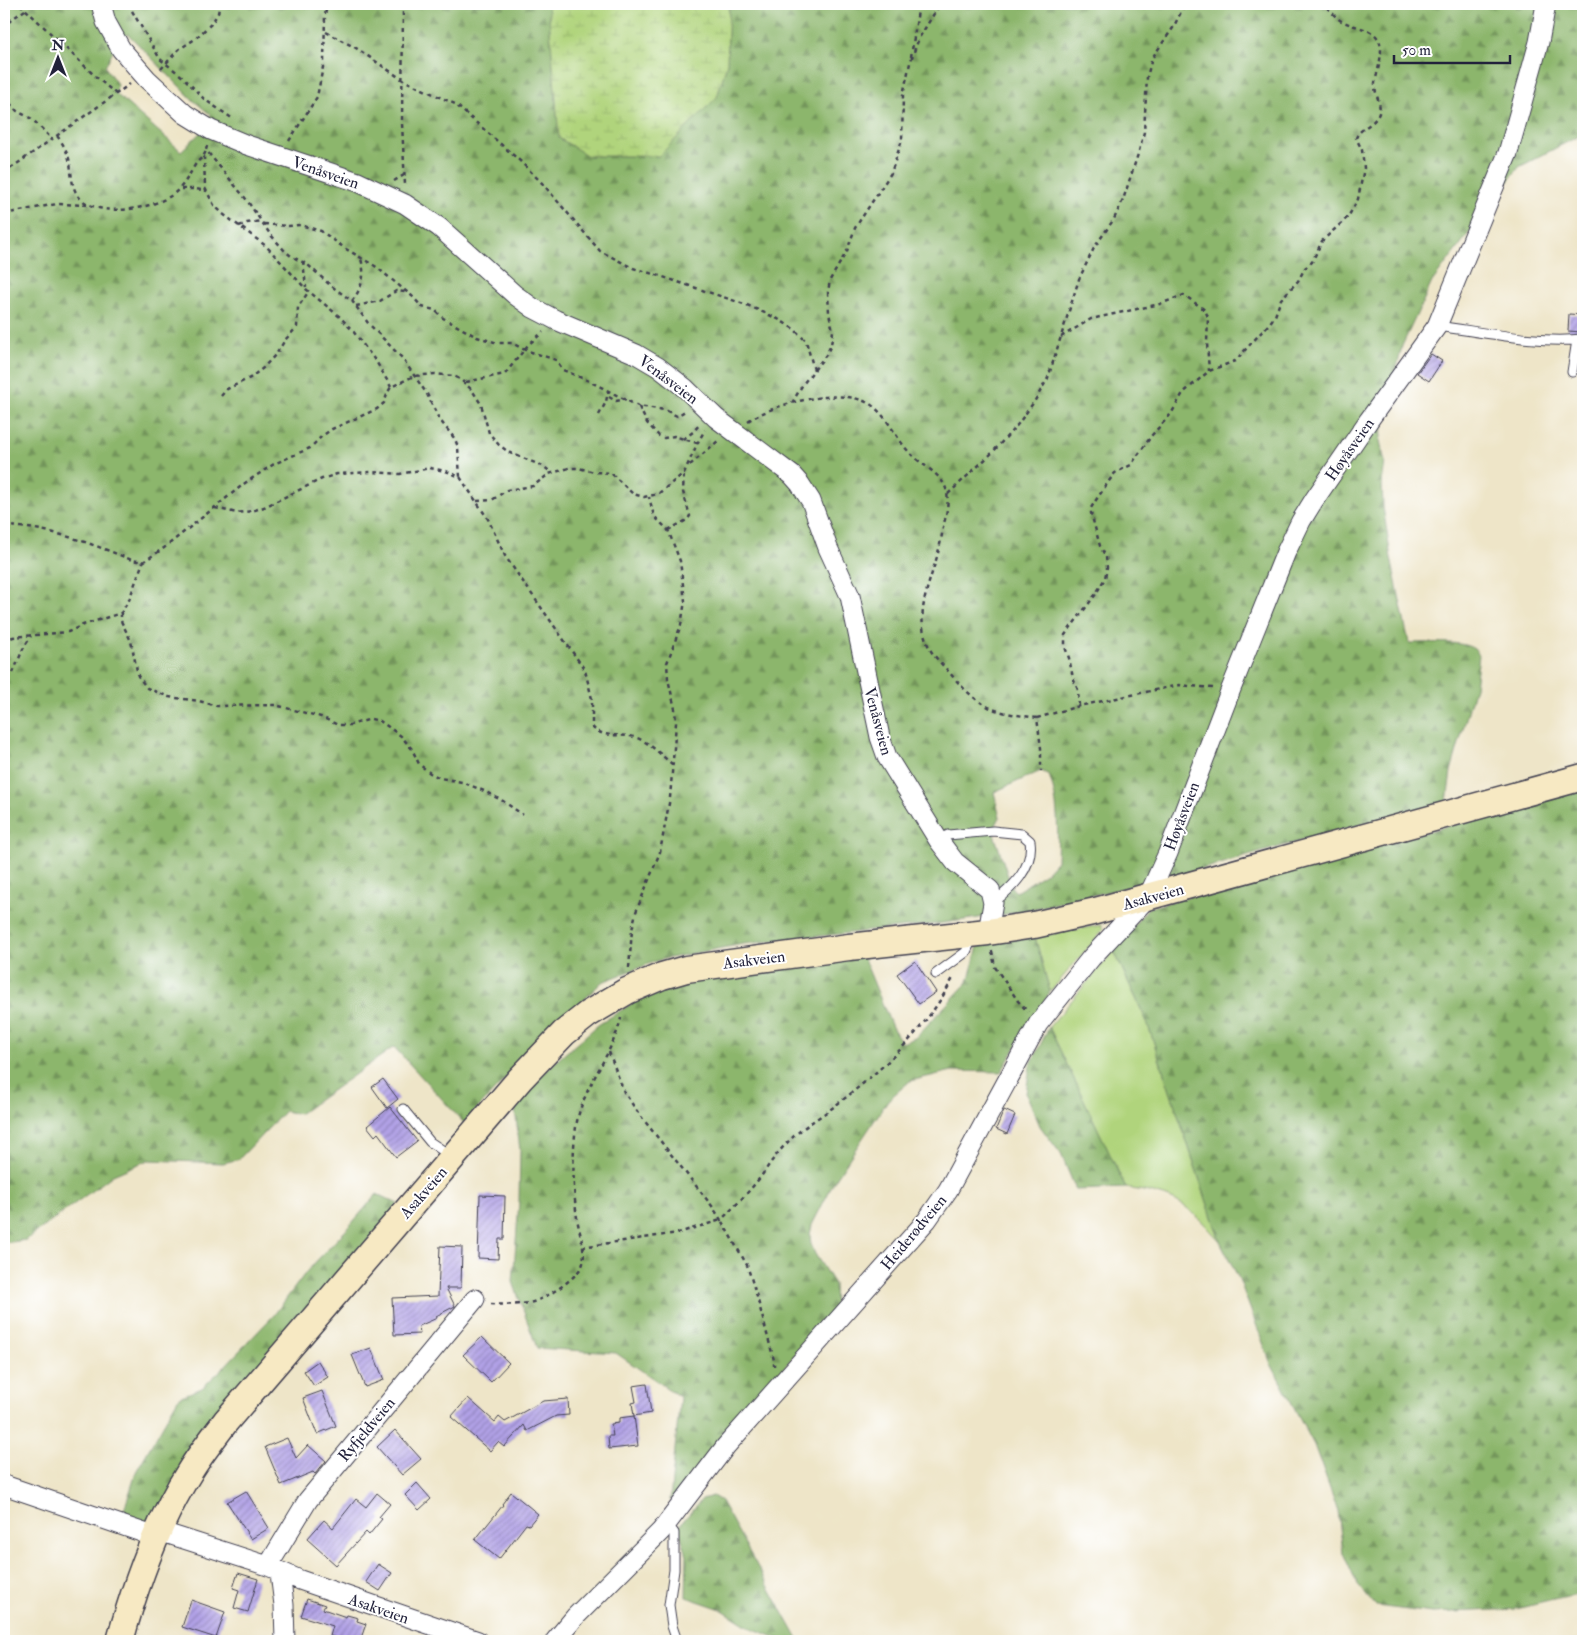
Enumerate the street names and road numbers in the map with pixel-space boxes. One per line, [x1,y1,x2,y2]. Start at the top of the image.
street label: Venåsveien [290,152,362,194]
street label: Venåsveien [635,351,702,409]
street label: Høyåsveien [1321,414,1379,485]
street label: Venåsveien [859,685,897,757]
street label: Høyåsveien [1160,779,1204,854]
street label: Asakveien [1120,879,1186,915]
street label: Asakveien [721,946,786,974]
street label: Asakveien [395,1163,452,1224]
street label: Heiderødveien [876,1191,951,1274]
street label: Ryfjeldveien [334,1393,400,1466]
street label: Asakveien [345,1589,411,1629]

